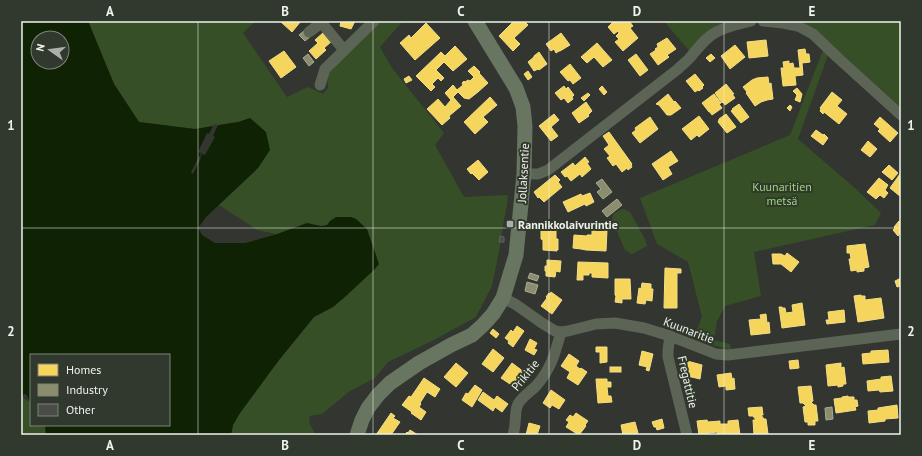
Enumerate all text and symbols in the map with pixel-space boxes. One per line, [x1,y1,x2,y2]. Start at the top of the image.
text: A [106,3,114,20]
text: B [281,3,289,20]
text: C [457,3,465,20]
text: D [633,3,641,20]
text: E [809,3,816,20]
north arrow [30,30,70,70]
text: N [33,42,48,53]
text: 1 [7,117,15,134]
text: 1 [907,117,915,134]
street label: Jollaksentie [514,143,532,204]
park label: Kuunaritien metsä [752,179,812,208]
place label: Rannikkolaivurintie [518,217,618,232]
marker: Rannikkolaivurintie [505,219,515,229]
street label: Kuunaritie [662,313,716,347]
text: 2 [7,323,15,340]
text: 2 [907,323,915,340]
legend [30,354,170,426]
street label: Fregattitie [675,354,701,410]
street label: Prikitie [508,356,542,394]
text: Homes [66,362,101,377]
text: Industry [66,382,108,397]
text: Other [66,402,95,417]
text: A [106,437,114,454]
text: B [281,437,289,454]
text: C [457,437,465,454]
text: D [633,437,641,454]
text: E [809,437,816,454]

